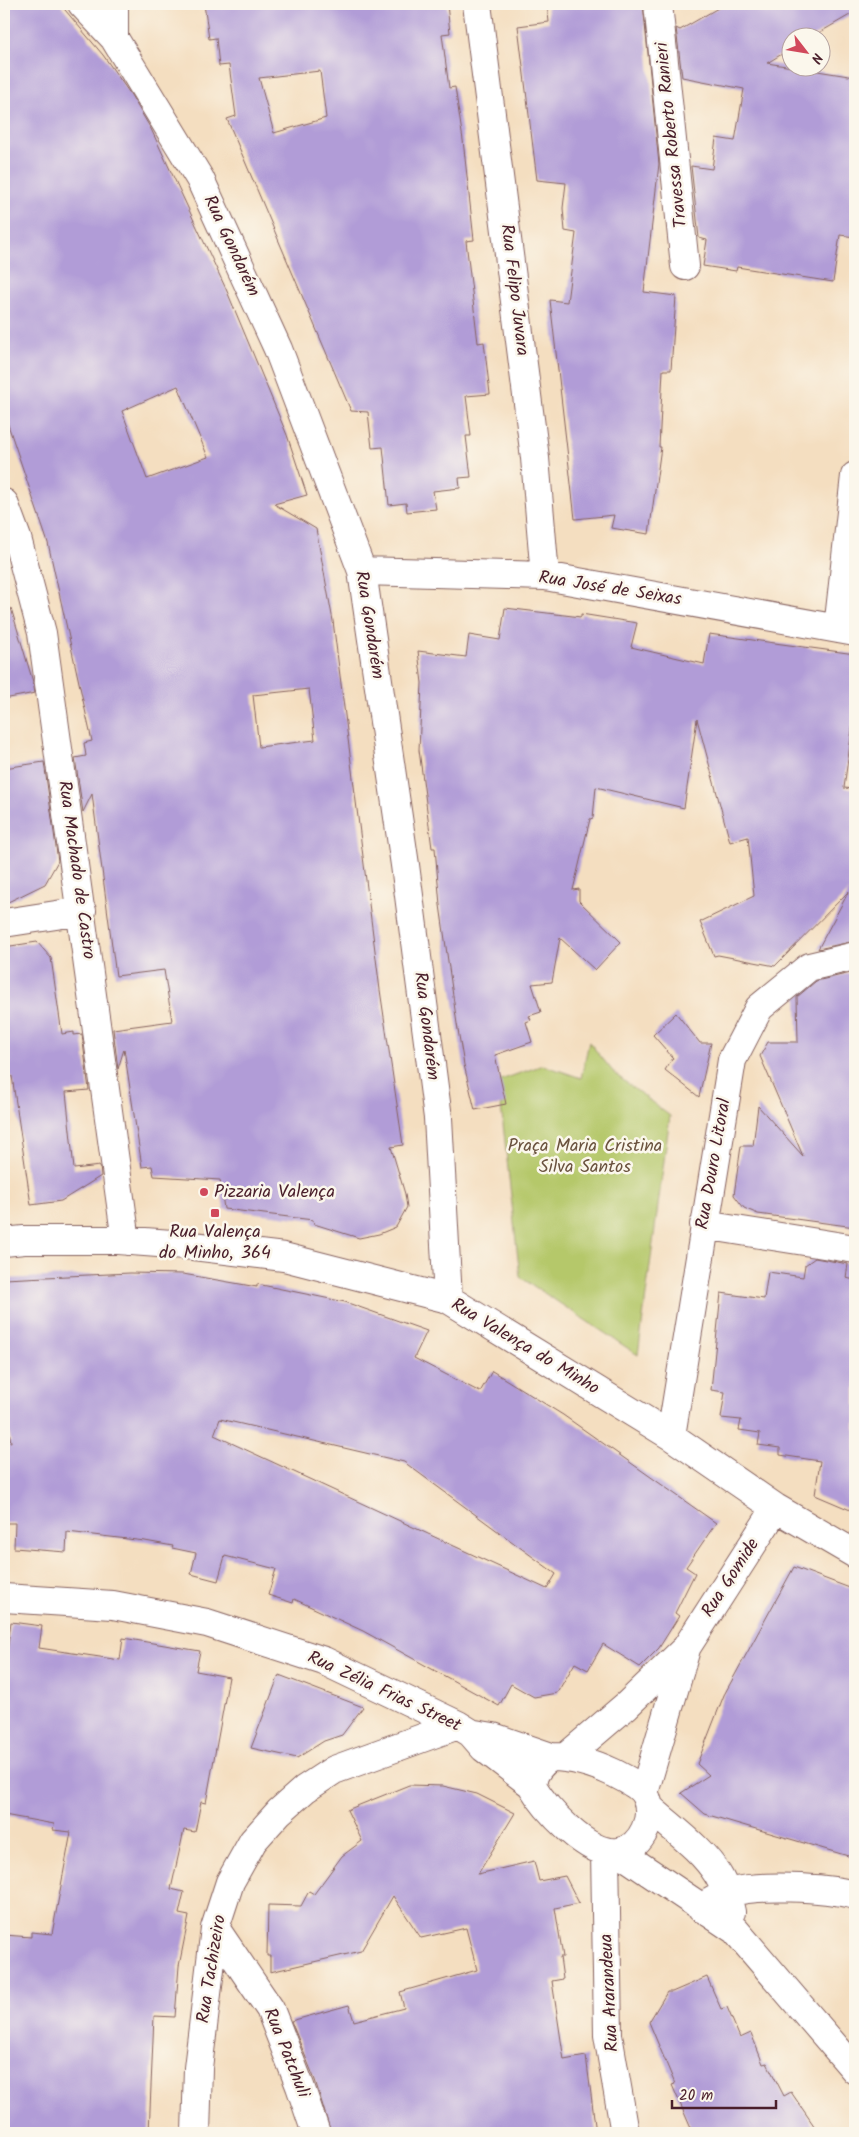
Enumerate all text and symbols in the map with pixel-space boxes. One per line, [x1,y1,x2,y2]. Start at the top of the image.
north arrow [782,28,832,78]
street label: Travessa Roberto Ranieri [648,40,696,229]
text: N [804,49,828,68]
street label: Rua Gondarém [195,190,267,302]
street label: Rua Felipo Juvara [492,222,536,358]
street label: Rua José de Seixas [537,563,684,615]
street label: Rua Gondarém [346,569,392,681]
street label: Rua Machado de Castro [49,779,103,961]
street label: Rua Gondarém [405,970,447,1082]
street label: Rua Douro Litoral [688,1096,740,1232]
park label: Praça Maria Cristina Silva Santos [508,1132,662,1182]
place label: Pizzaria Valença [214,1178,335,1207]
marker: Pizzaria Valença [198,1186,210,1198]
marker: Rua Valença do Minho, 364 [209,1207,221,1219]
place label: Rua Valença do Minho, 364 [159,1218,271,1268]
street label: Rua Valença do Minho [445,1291,605,1403]
street label: Rua Gomide [694,1532,768,1624]
street label: Rua Zélia Frias Street [302,1644,467,1741]
street label: Rua Tachizeiro [189,1913,235,2025]
street label: Rua Ararandeua [592,1933,628,2053]
street label: Rua Patchuli [255,2004,318,2103]
scale bar [672,2077,775,2109]
text: 20 m [679,2084,713,2108]

